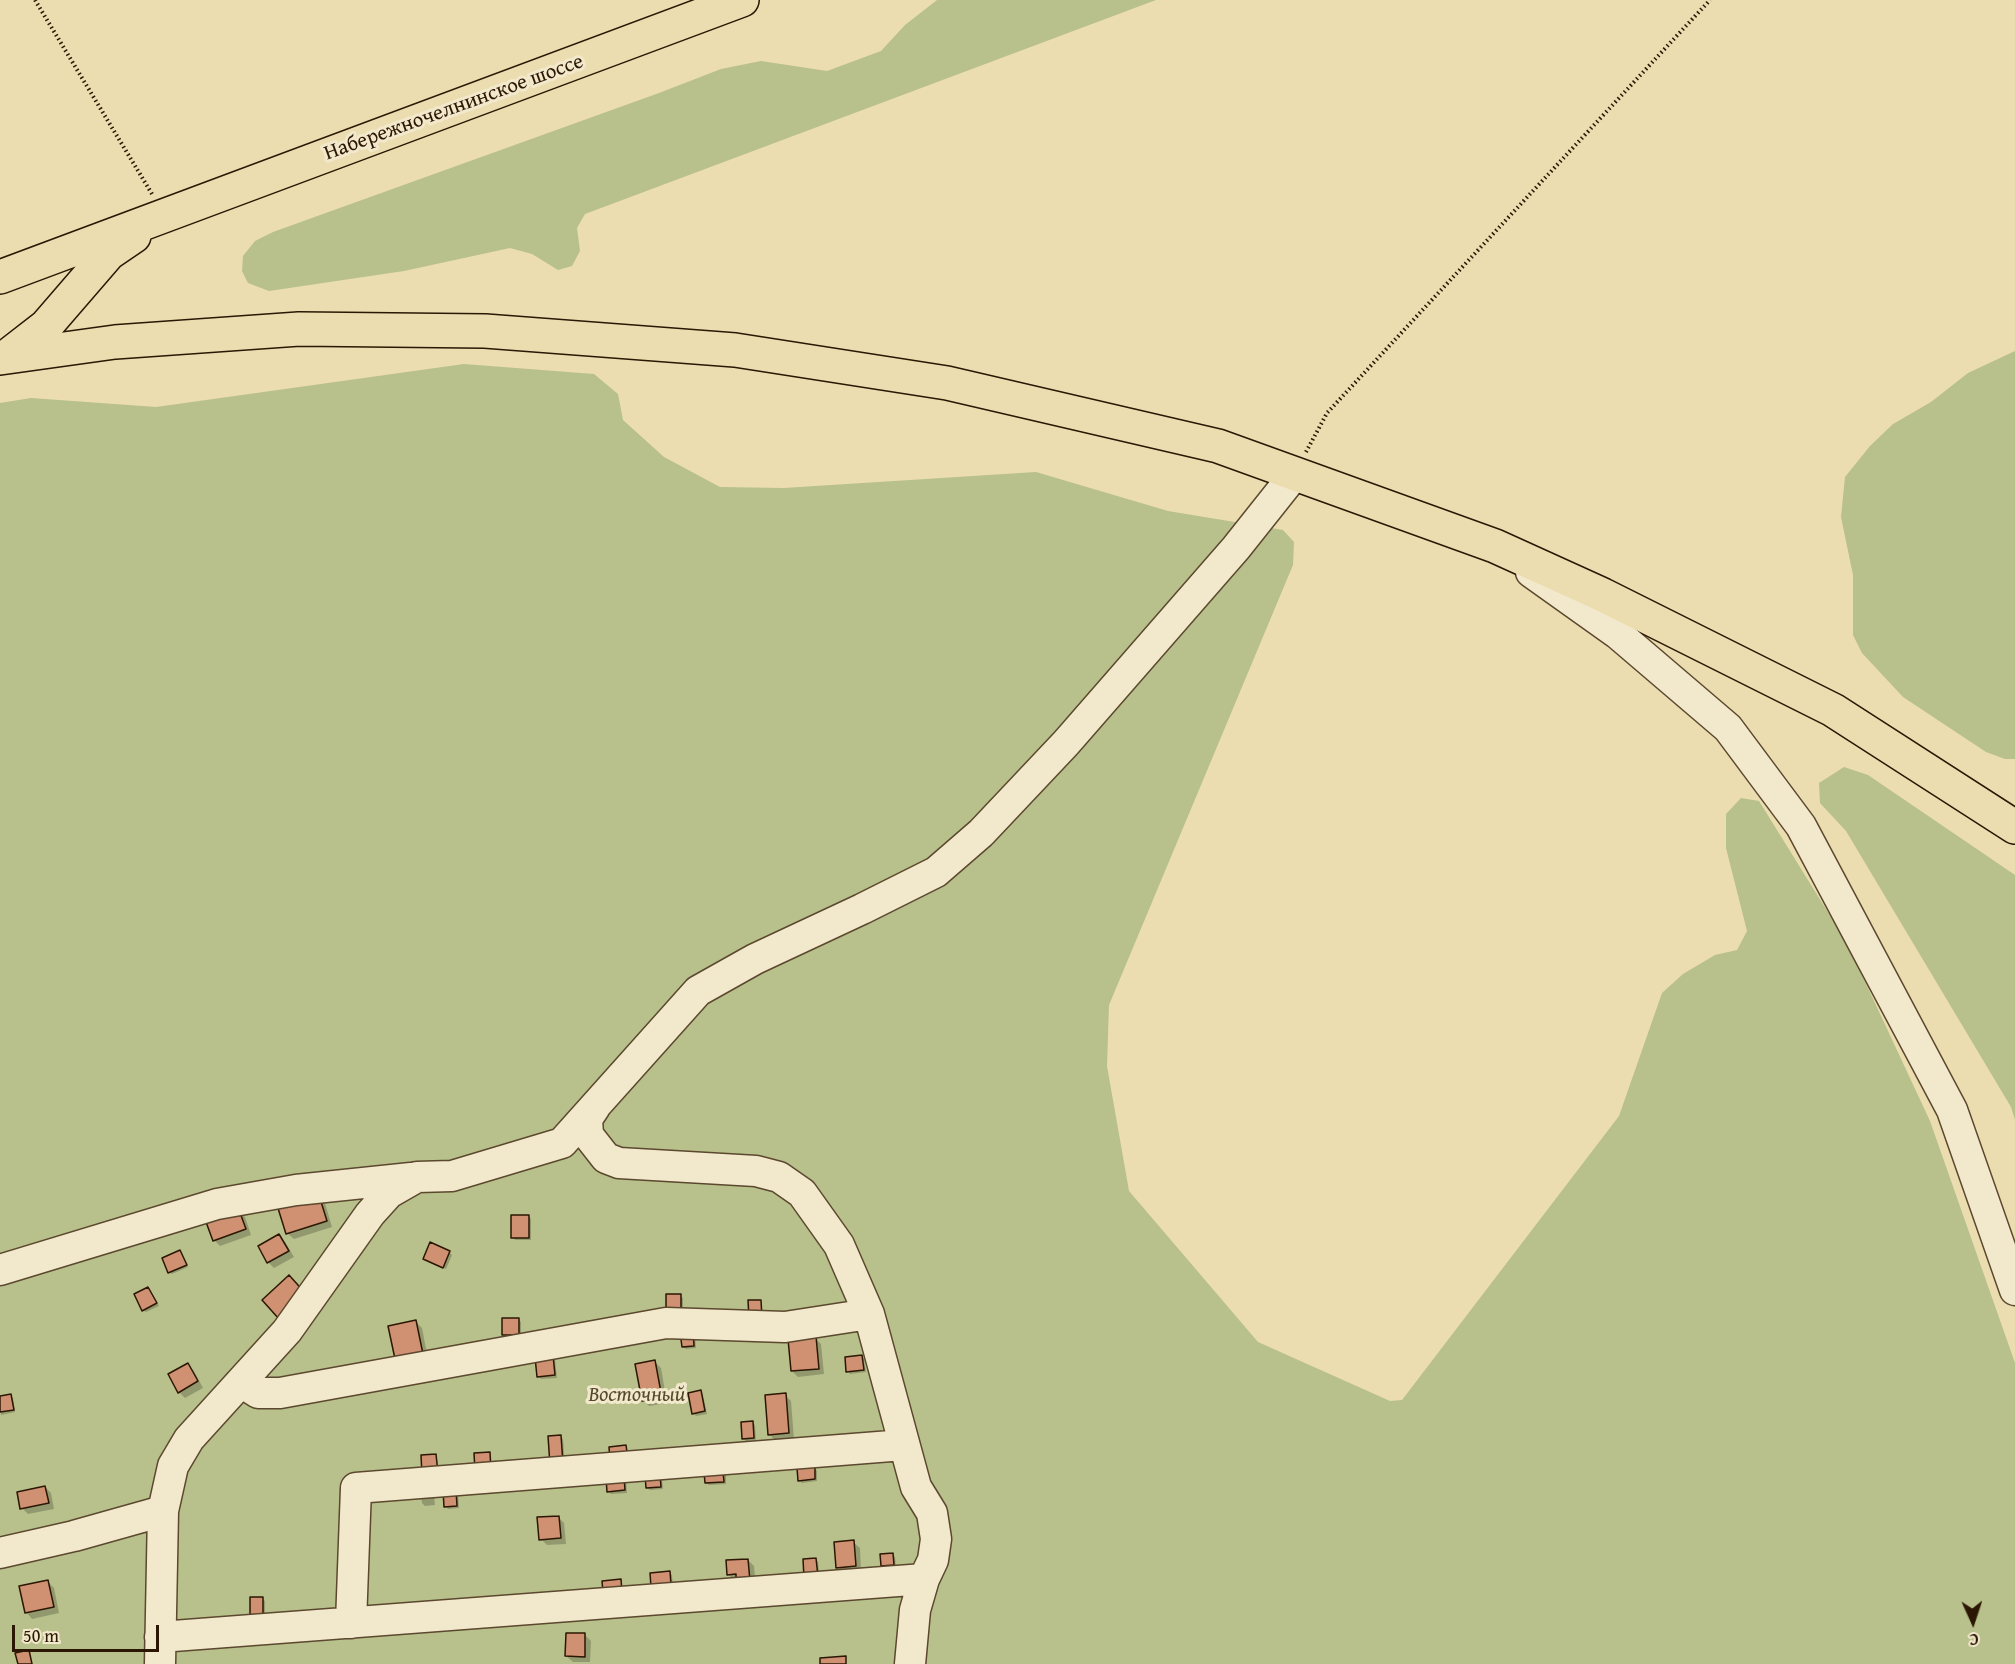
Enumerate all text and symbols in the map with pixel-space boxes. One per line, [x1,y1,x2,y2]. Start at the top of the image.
street label: Набережночелнинское шоссе [321,49,587,167]
park label: Восточный [588,1383,686,1409]
north arrow [1943,1592,2003,1652]
scale bar [15,1613,162,1651]
text: 50 m [23,1622,59,1649]
text: С [1969,1628,1979,1652]

